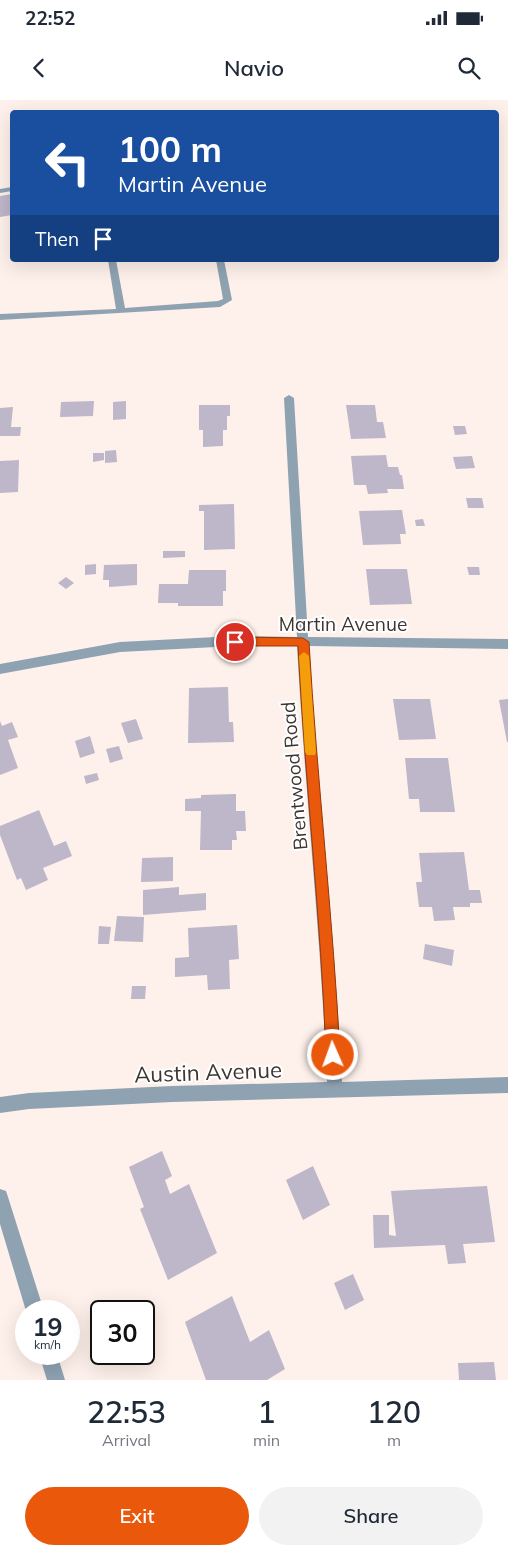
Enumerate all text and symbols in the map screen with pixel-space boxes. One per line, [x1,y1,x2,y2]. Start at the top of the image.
text: 22:52 [25,6,75,30]
icon: back [25,54,53,82]
text: Navio [224,54,284,82]
icon: search [455,54,483,82]
text: 100 m [118,127,222,171]
icon: left [35,130,100,195]
text: Martin Avenue [118,170,267,198]
icon: arrive [89,225,117,253]
text: Then [35,227,79,251]
street label: Martin Avenue [279,612,407,636]
pin [214,621,256,663]
icon: arrive [221,628,249,656]
street label: Brentwood Road [276,701,312,851]
position arrow [306,1028,358,1080]
street label: Austin Avenue [134,1055,282,1089]
speed limit sign: 30 [90,1300,155,1365]
text: 19 [32,1311,63,1342]
text: km/h [34,1337,61,1352]
text: 22:53 [87,1393,166,1431]
text: 1 [258,1393,276,1431]
text: 120 [367,1393,421,1431]
text: Arrival [102,1430,151,1450]
text: min [253,1430,280,1450]
text: m [387,1430,401,1450]
button: Exit [25,1487,249,1545]
button: Share [259,1487,483,1545]

